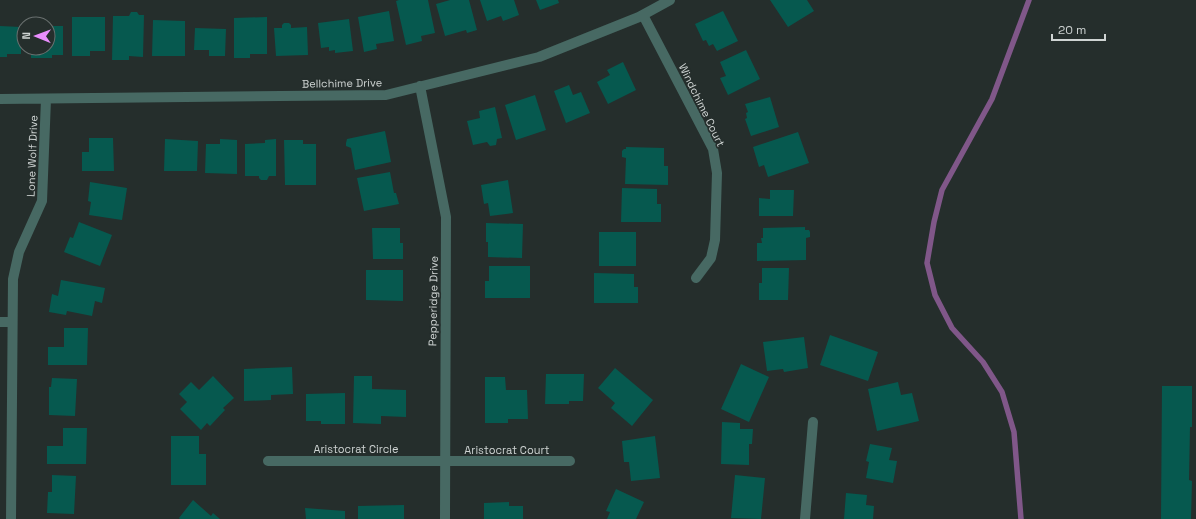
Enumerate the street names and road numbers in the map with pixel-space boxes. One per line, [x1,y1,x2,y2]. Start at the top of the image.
street label: Windchime Court [676,61,728,149]
street label: Bellchime Drive [302,75,382,91]
street label: Lone Wolf Drive [24,115,40,197]
street label: Pepperidge Drive [425,256,441,346]
street label: Aristocrat Circle [314,442,399,456]
street label: Aristocrat Court [464,443,550,457]

